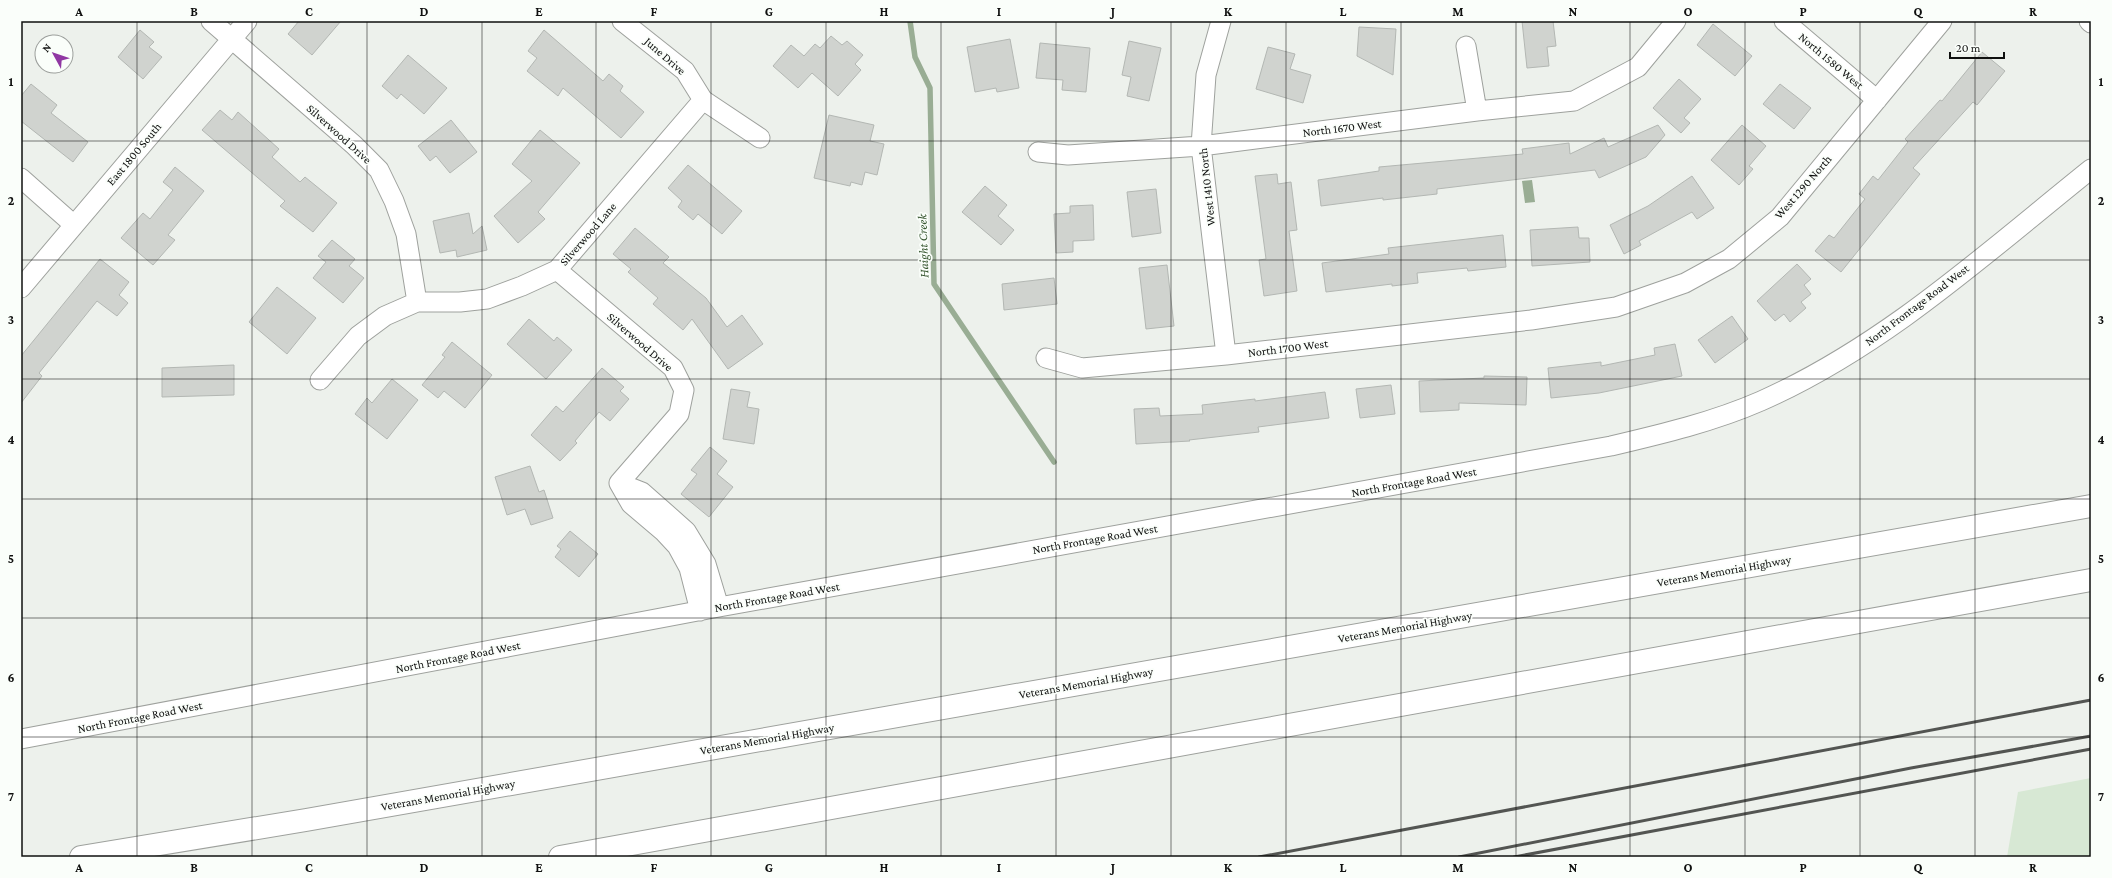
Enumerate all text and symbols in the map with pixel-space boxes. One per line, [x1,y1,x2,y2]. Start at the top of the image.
text: A [74,4,83,19]
text: B [190,4,198,19]
text: C [305,4,313,19]
text: D [420,4,429,19]
text: E [535,4,543,19]
text: F [651,4,658,19]
text: G [765,4,773,19]
text: H [880,4,889,19]
text: I [997,4,1001,19]
text: J [1109,4,1115,19]
text: K [1224,4,1233,19]
text: L [1340,4,1347,19]
text: M [1452,4,1464,19]
text: N [1569,4,1578,19]
text: O [1684,4,1693,19]
text: P [1799,4,1807,19]
text: Q [1914,4,1924,19]
text: R [2029,4,2037,19]
street label: North 1580 West [1796,30,1867,93]
north arrow [34,34,74,74]
street label: June Drive [641,34,688,78]
scale bar [1950,34,2004,60]
text: N [39,40,54,54]
text: 20 m [1956,41,1981,55]
text: 1 [9,74,14,89]
text: 1 [2099,74,2104,89]
street label: Silverwood Drive [304,101,374,167]
street label: North 1670 West [1302,116,1383,140]
street label: East 1800 South [104,119,165,188]
street label: West 1410 North [1196,147,1218,227]
street label: West 1290 North [1771,152,1835,222]
text: 2 [8,193,15,208]
text: 2 [2098,193,2105,208]
street label: Silverwood Lane [557,199,619,269]
water label: Haight Creek [914,212,932,278]
street label: North Frontage Road West [1862,261,1973,349]
street label: Silverwood Drive [604,310,676,374]
text: 3 [8,312,14,327]
text: 3 [2098,312,2104,327]
street label: North 1700 West [1247,336,1330,360]
text: 4 [7,432,15,447]
text: 4 [2097,432,2105,447]
street label: North Frontage Road West [1350,464,1479,500]
street label: North Frontage Road West [1031,521,1160,557]
text: 5 [8,551,14,566]
text: 5 [2098,551,2104,566]
street label: Veterans Memorial Highway [1656,552,1793,590]
street label: North Frontage Road West [713,579,842,615]
street label: Veterans Memorial Highway [1337,608,1474,646]
street label: North Frontage Road West [394,638,523,676]
street label: Veterans Memorial Highway [1018,664,1155,702]
text: 6 [7,670,15,685]
text: 6 [2097,670,2105,685]
street label: North Frontage Road West [76,698,205,736]
street label: Veterans Memorial Highway [699,720,836,758]
street label: Veterans Memorial Highway [380,776,517,814]
text: 7 [8,789,14,804]
text: 7 [2098,789,2104,804]
text: A [74,860,83,875]
text: B [190,860,198,875]
text: C [305,860,313,875]
text: D [420,860,429,875]
text: E [535,860,543,875]
text: F [651,860,658,875]
text: G [765,860,773,875]
text: H [880,860,889,875]
text: I [997,860,1001,875]
text: J [1109,860,1115,875]
text: K [1224,860,1233,875]
text: L [1340,860,1347,875]
text: M [1452,860,1464,875]
text: N [1569,860,1578,875]
text: O [1684,860,1693,875]
text: P [1799,860,1807,875]
text: Q [1914,860,1924,875]
text: R [2029,860,2037,875]

